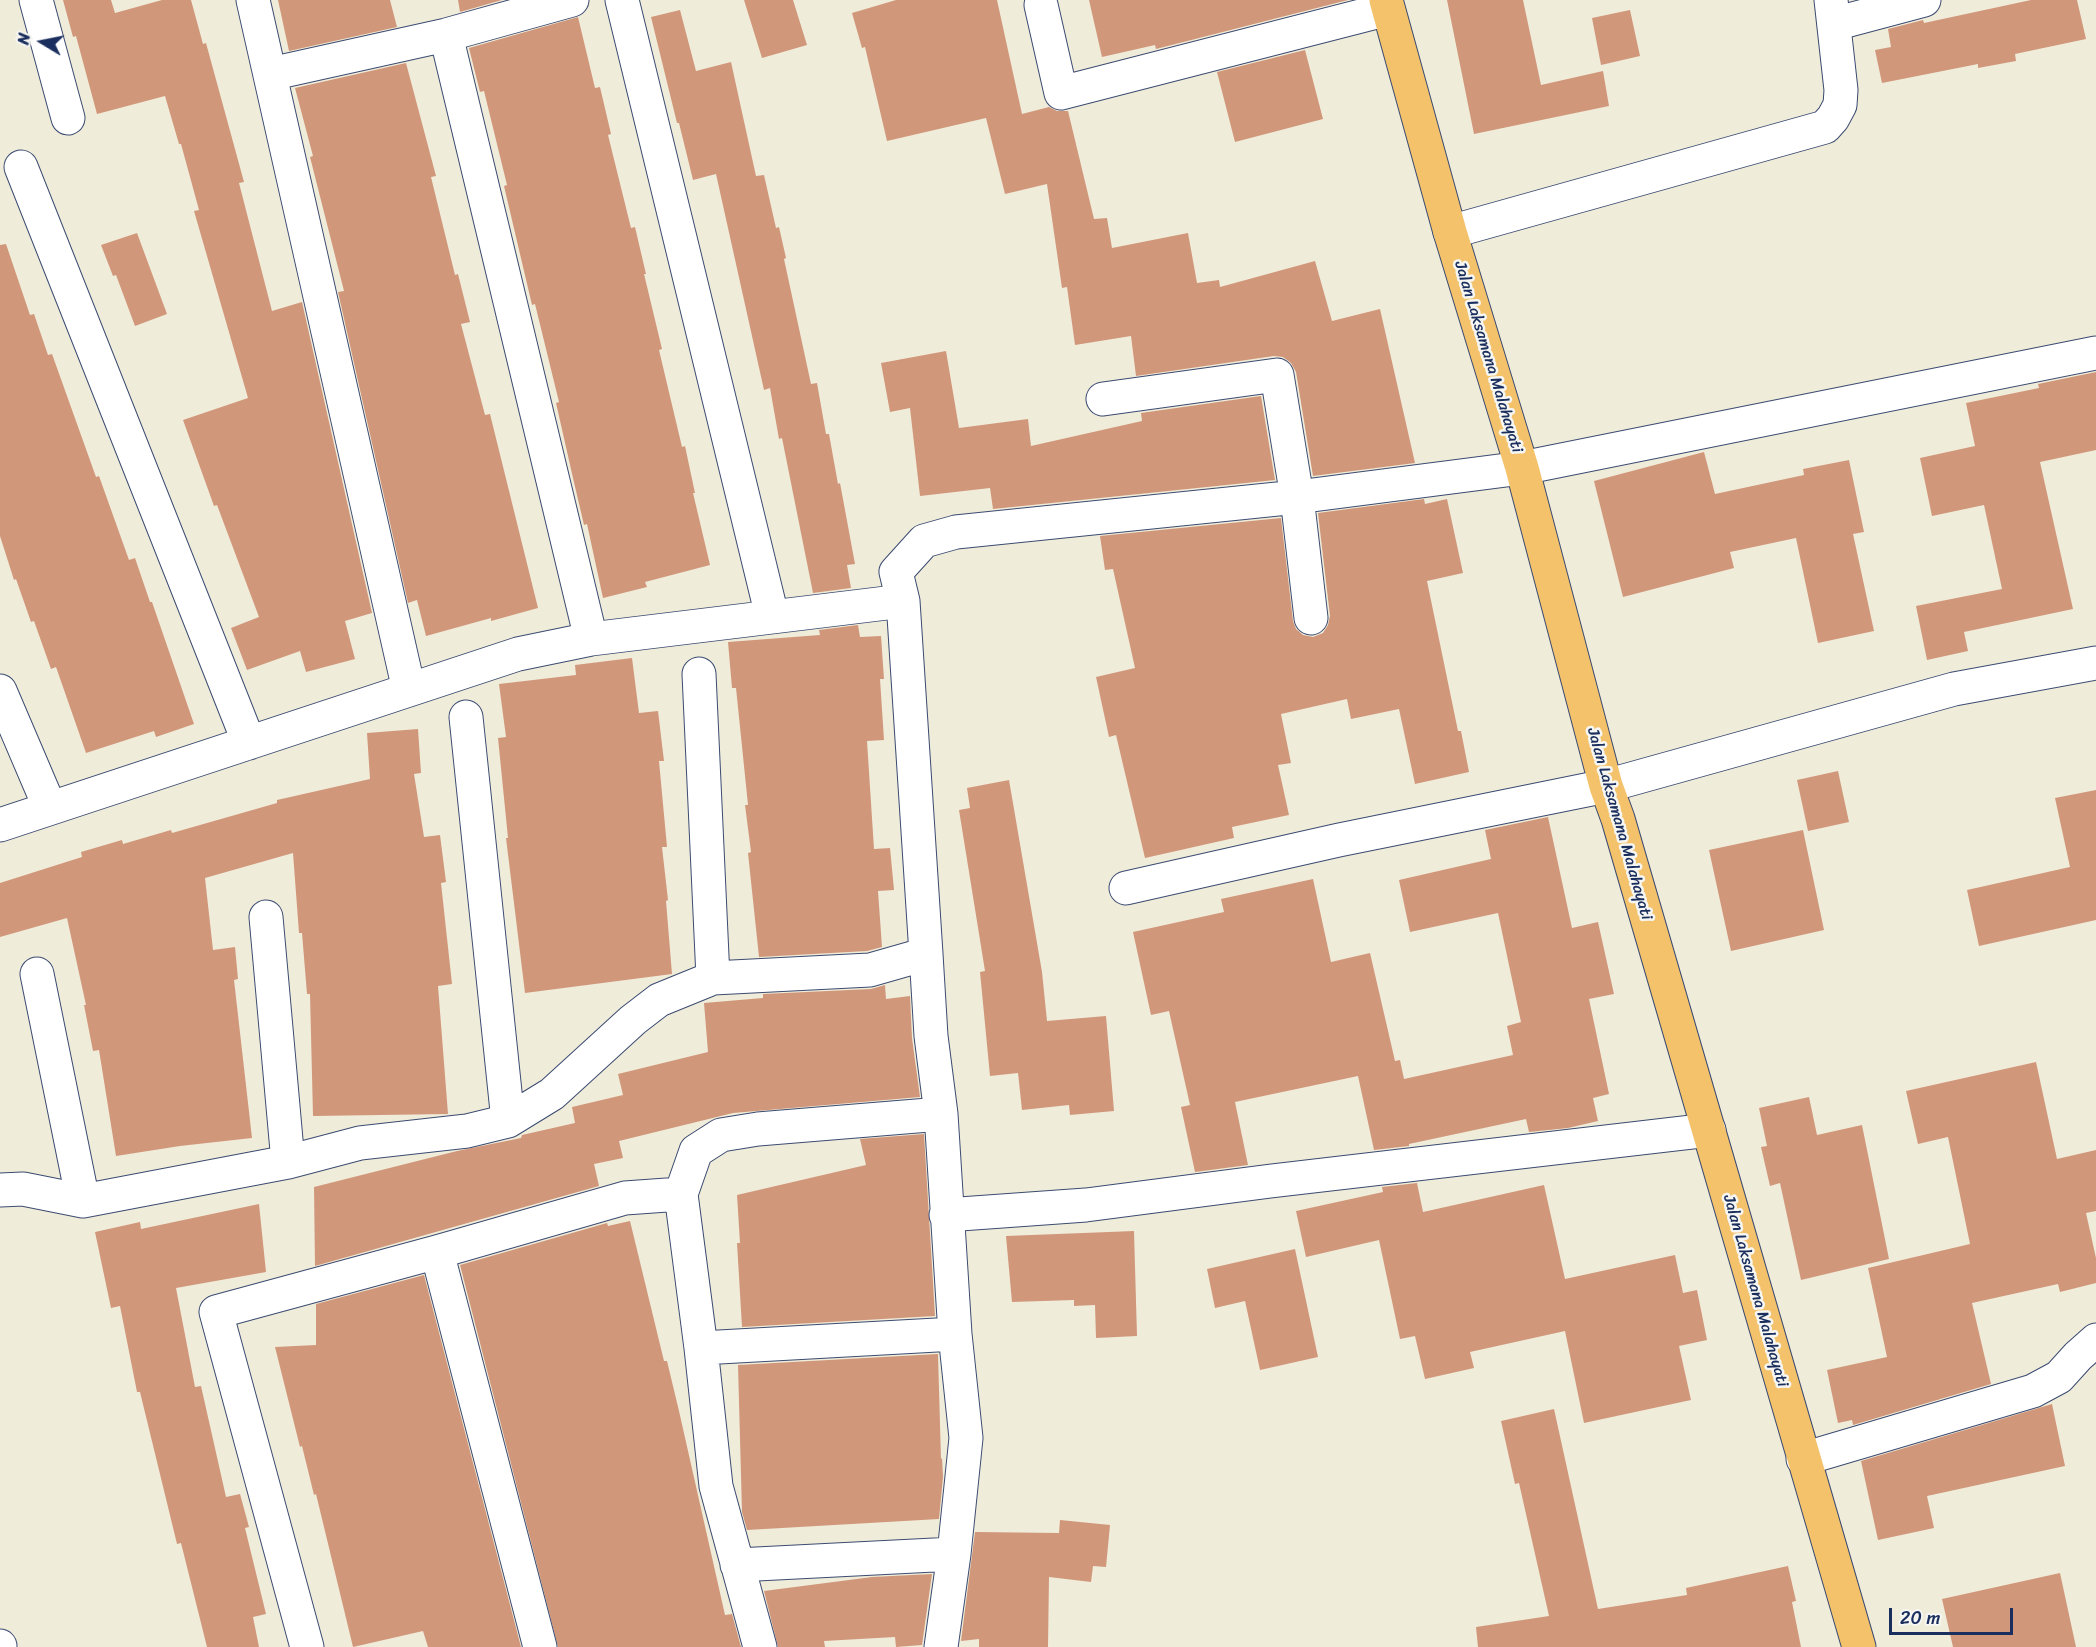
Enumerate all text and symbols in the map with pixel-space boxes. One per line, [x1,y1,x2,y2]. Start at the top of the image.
north arrow [12,12,72,72]
text: N [9,31,39,47]
street label: Jalan Laksamana Malahayati [1450,259,1526,455]
street label: Jalan Laksamana Malahayati [1582,726,1656,922]
street label: Jalan Laksamana Malahayati [1718,1193,1792,1389]
scale bar [1892,1596,2016,1634]
text: 20 m [1900,1602,1940,1634]

